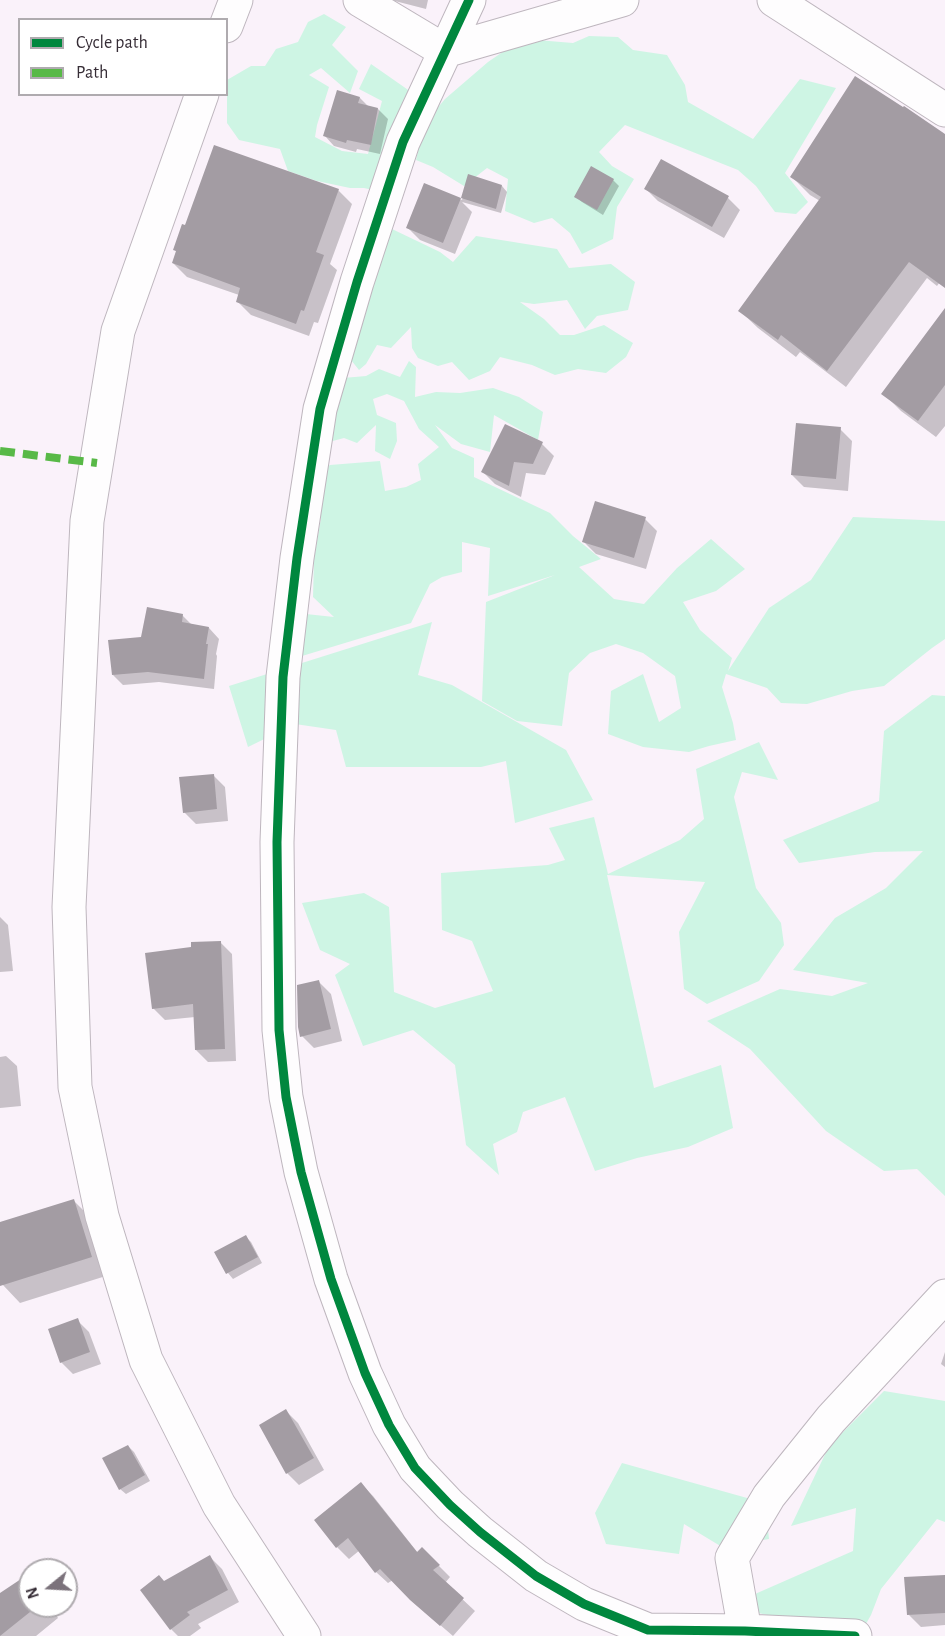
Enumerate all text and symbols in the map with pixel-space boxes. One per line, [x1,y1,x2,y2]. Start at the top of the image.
legend [18,18,228,96]
text: Cycle path [76,34,148,52]
text: Path [76,64,108,82]
north arrow [18,1558,78,1618]
text: N [23,1585,42,1601]

